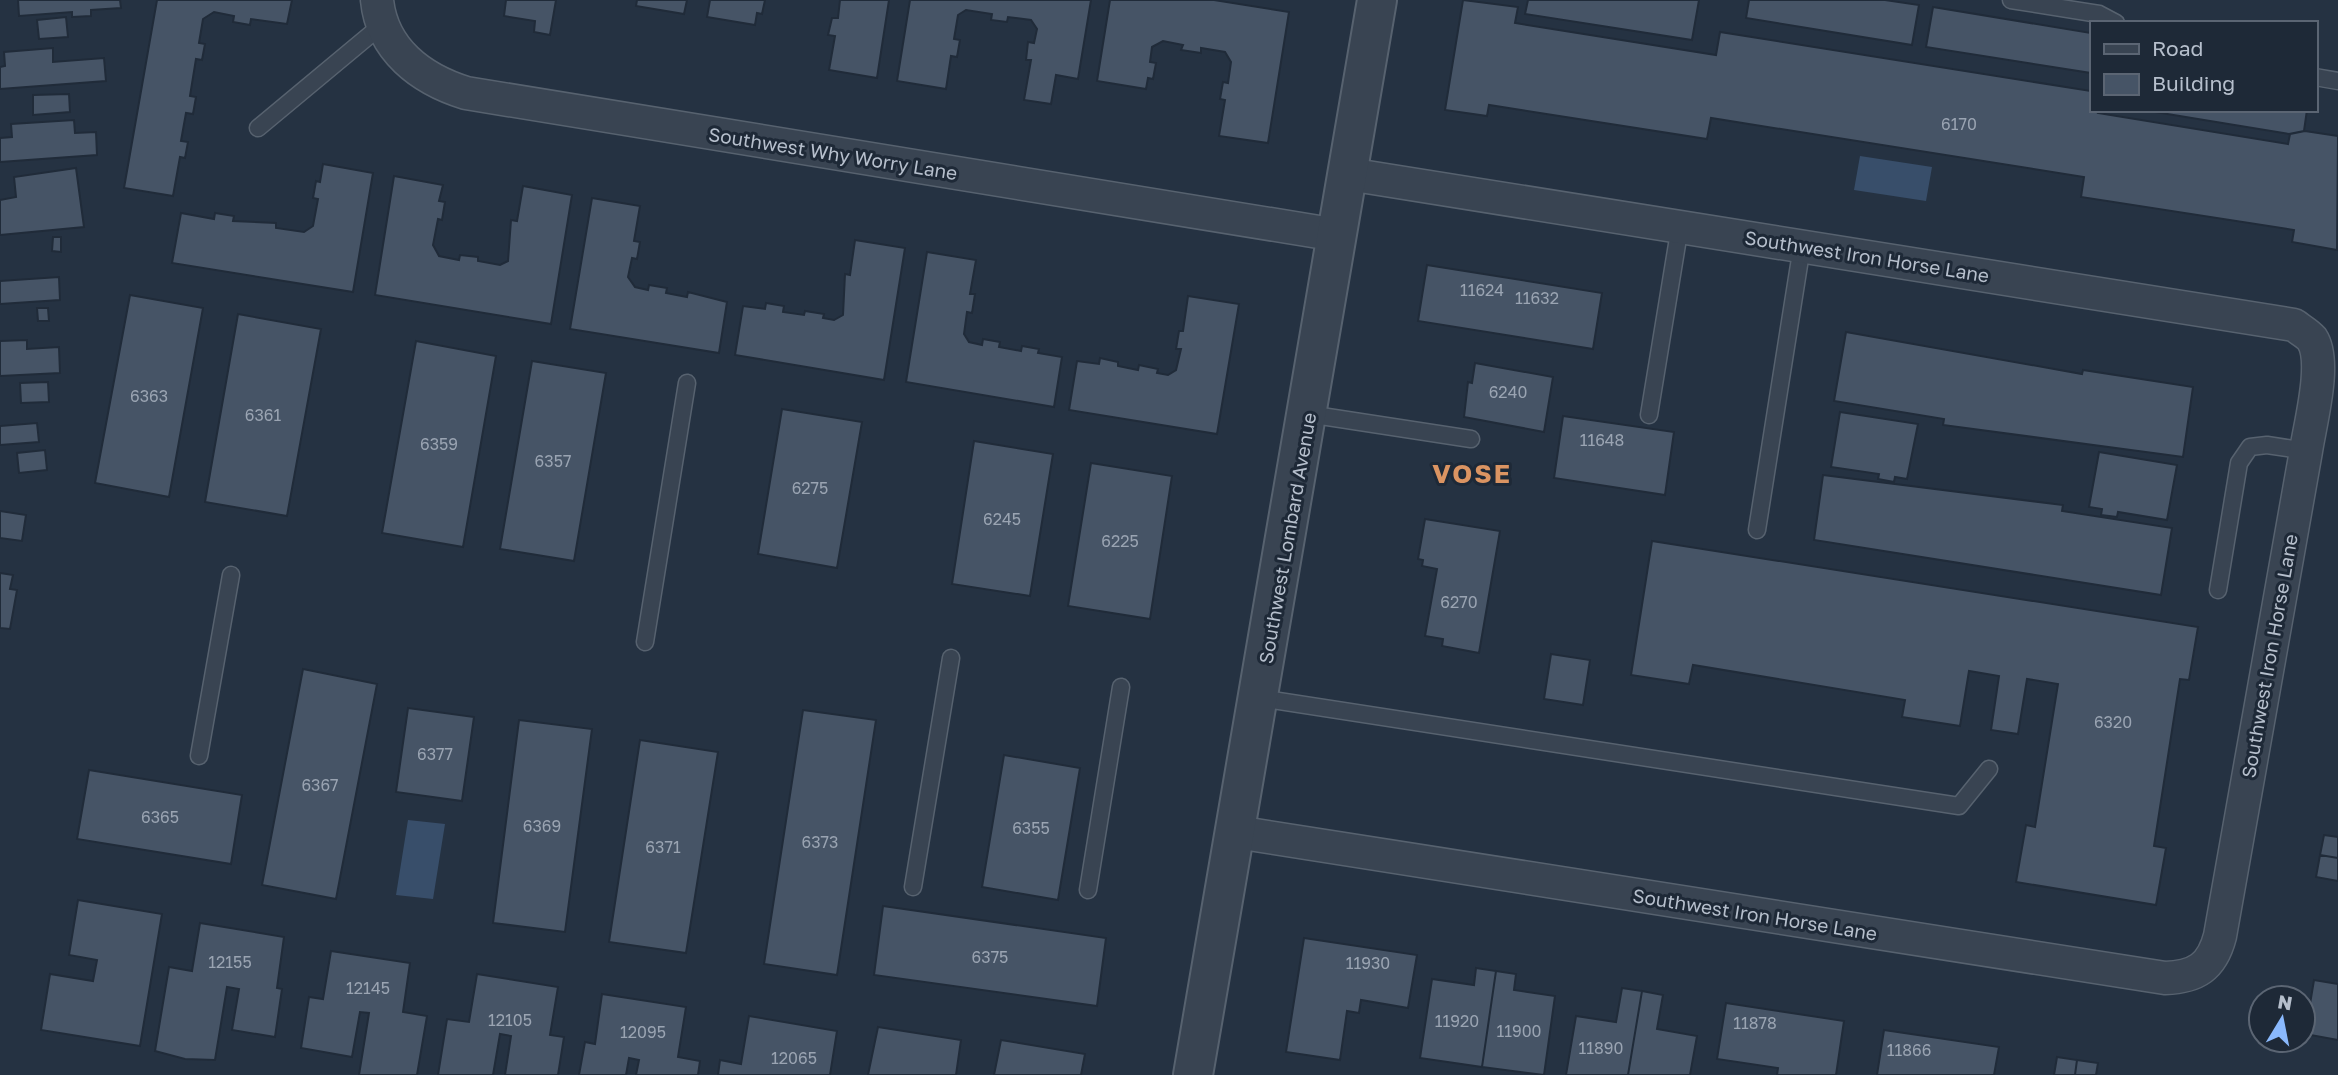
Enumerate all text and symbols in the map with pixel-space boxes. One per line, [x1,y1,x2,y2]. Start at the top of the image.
legend [2090,21,2317,112]
text: Road [2152,35,2203,61]
text: Building [2152,70,2235,96]
house number: 6170 [1941,114,1977,134]
street label: Southwest Why Worry Lane [707,122,959,184]
street label: Southwest Iron Horse Lane [1743,225,1991,287]
house number: 11624 [1460,280,1504,300]
house number: 11632 [1515,288,1559,308]
house number: 6240 [1489,382,1527,402]
house number: 6363 [130,386,168,406]
house number: 6361 [245,405,281,425]
street label: Southwest Lombard Avenue [1254,411,1320,665]
house number: 11648 [1580,430,1624,450]
house number: 6359 [420,434,458,454]
house number: 6357 [535,451,571,471]
district label: VOSE [1432,458,1512,489]
house number: 6275 [792,478,828,498]
house number: 6245 [983,509,1021,529]
house number: 6225 [1101,531,1139,551]
street label: Southwest Iron Horse Lane [2236,532,2302,780]
house number: 6270 [1440,592,1478,612]
house number: 6320 [2094,712,2132,732]
house number: 6377 [417,744,453,764]
house number: 6367 [301,775,339,795]
house number: 6365 [141,807,179,827]
house number: 6369 [523,816,561,836]
house number: 6355 [1012,818,1050,838]
house number: 6373 [802,832,838,852]
house number: 6371 [645,837,681,857]
street label: Southwest Iron Horse Lane [1631,883,1879,945]
house number: 6375 [972,947,1008,967]
house number: 12155 [208,952,252,972]
house number: 11930 [1346,953,1390,973]
house number: 12145 [346,978,390,998]
north arrow [2247,984,2317,1054]
text: N [2276,989,2294,1014]
house number: 12105 [488,1010,532,1030]
house number: 11920 [1435,1011,1479,1031]
house number: 11878 [1733,1013,1777,1033]
house number: 11900 [1496,1021,1542,1041]
house number: 12095 [620,1022,666,1042]
house number: 11890 [1579,1038,1623,1058]
house number: 11866 [1887,1040,1931,1060]
house number: 12065 [771,1048,817,1068]

